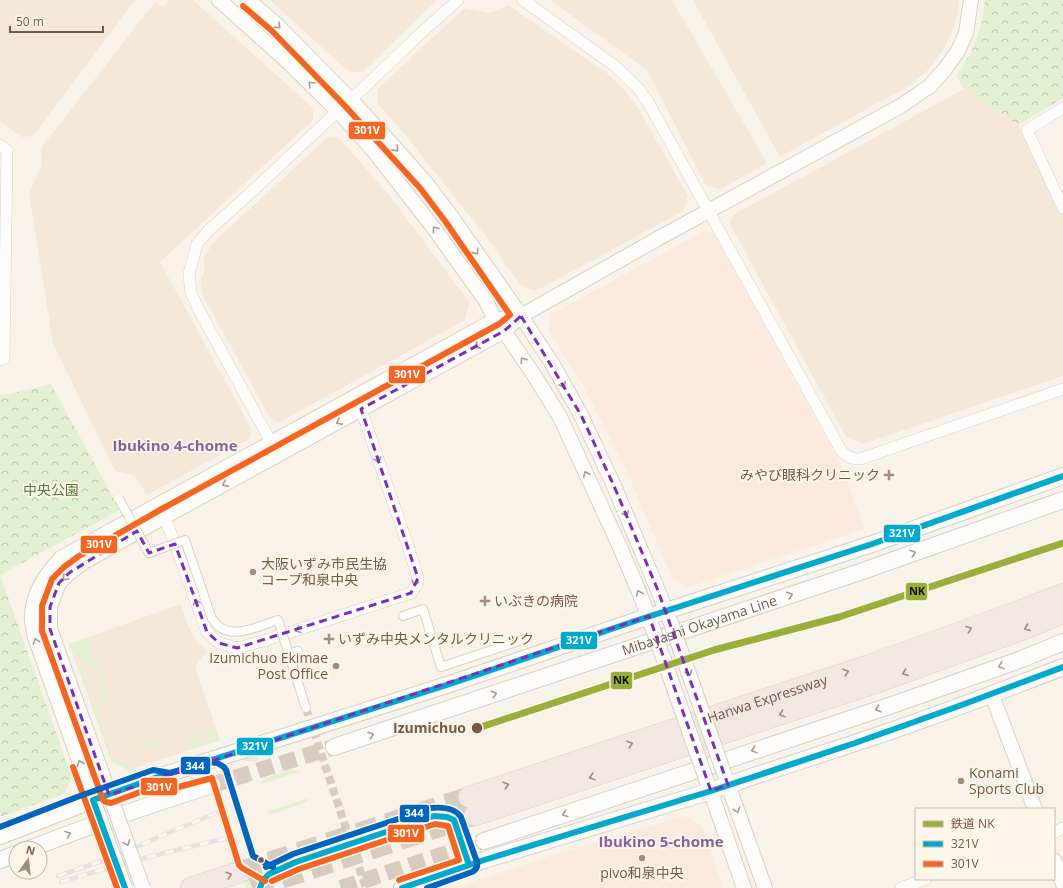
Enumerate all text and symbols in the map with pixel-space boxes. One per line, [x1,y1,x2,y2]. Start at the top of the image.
scale bar [10,8,103,34]
text: 50 m [16,13,44,30]
one-way arrow [273,21,281,29]
one-way arrow [308,81,316,89]
line badge: 301V [348,121,386,140]
text: 301V [354,122,381,137]
one-way arrow [392,144,399,152]
one-way arrow [432,227,439,234]
one-way arrow [471,248,479,255]
one-way arrow [474,341,482,348]
one-way arrow [521,358,528,365]
line badge: 301V [388,365,426,384]
text: 301V [394,366,421,381]
one-way arrow [559,381,566,388]
one-way arrow [336,417,343,424]
district label: Ibukino 4-chome [112,435,238,455]
one-way arrow [374,456,382,463]
place label: みやび眼科クリニック [740,465,880,484]
marker: みやび眼科クリニック [883,469,895,481]
one-way arrow [583,470,591,478]
one-way arrow [221,479,229,486]
park label: 中央公園 [23,480,79,499]
one-way arrow [621,510,629,518]
line badge: 321V [883,524,921,543]
text: 321V [889,525,916,540]
line badge: 301V [80,535,118,554]
text: 301V [86,536,113,551]
one-way arrow [910,550,917,558]
place label: 大阪いずみ市民生協 コープ和泉中央 [261,554,387,589]
marker: 大阪いずみ市民生協 コープ和泉中央 [248,567,258,577]
one-way arrow [62,573,69,580]
one-way arrow [411,579,420,586]
line badge: NK [905,582,928,601]
text: NK [909,583,926,598]
one-way arrow [636,589,644,597]
street label: Mibayashi Okayama Line [619,590,779,660]
place label: いぶきの病院 [494,591,578,610]
one-way arrow [787,591,794,600]
marker: いぶきの病院 [479,595,491,607]
one-way arrow [193,599,201,606]
one-way arrow [1023,623,1031,631]
one-way arrow [295,625,302,633]
one-way arrow [965,626,972,634]
place label: いずみ中央メンタルクリニック [338,629,534,648]
line badge: 321V [560,631,598,650]
text: 321V [566,632,593,647]
marker: いずみ中央メンタルクリニック [323,633,335,645]
one-way arrow [33,637,41,644]
place label: Izumichuo Ekimae Post Office [209,648,328,683]
marker: Izumichuo Ekimae Post Office [331,661,341,671]
one-way arrow [997,662,1004,670]
one-way arrow [901,668,908,676]
one-way arrow [684,669,692,676]
street label: Hanwa Expressway [705,669,831,727]
one-way arrow [843,669,850,677]
line badge: NK [610,671,633,690]
text: NK [613,672,630,687]
one-way arrow [491,690,498,698]
one-way arrow [874,705,881,713]
one-way arrow [778,709,785,718]
place label: Izumichuo [393,718,466,737]
marker: Izumichuo [470,721,484,735]
one-way arrow [367,731,374,740]
line badge: 321V [236,737,274,756]
text: 321V [242,738,269,753]
one-way arrow [626,740,633,749]
one-way arrow [751,746,758,754]
line badge: 344 [180,756,211,775]
text: 344 [186,758,205,773]
one-way arrow [77,760,85,767]
place label: Konami Sports Club [969,763,1044,798]
one-way arrow [588,772,595,781]
marker: Konami Sports Club [956,776,966,786]
line badge: 301V [140,777,178,796]
text: 301V [146,779,173,794]
one-way arrow [503,781,510,790]
line badge: 344 [399,804,430,823]
text: 344 [405,805,424,820]
one-way arrow [733,807,741,814]
legend [915,808,1055,880]
one-way arrow [561,809,568,817]
text: 鉄道 NK [951,815,995,832]
line badge: 301V [387,824,425,843]
text: 301V [393,825,420,840]
one-way arrow [65,831,72,839]
district label: Ibukino 5-chome [598,831,724,851]
text: 321V [951,835,980,852]
north arrow [8,840,48,880]
one-way arrow [123,840,131,847]
text: N [24,841,37,858]
marker: pivo和泉中央 [637,853,647,863]
unlabelled marker [256,855,266,865]
text: 301V [951,855,980,872]
place label: pivo和泉中央 [600,863,684,882]
one-way arrow [225,872,232,880]

